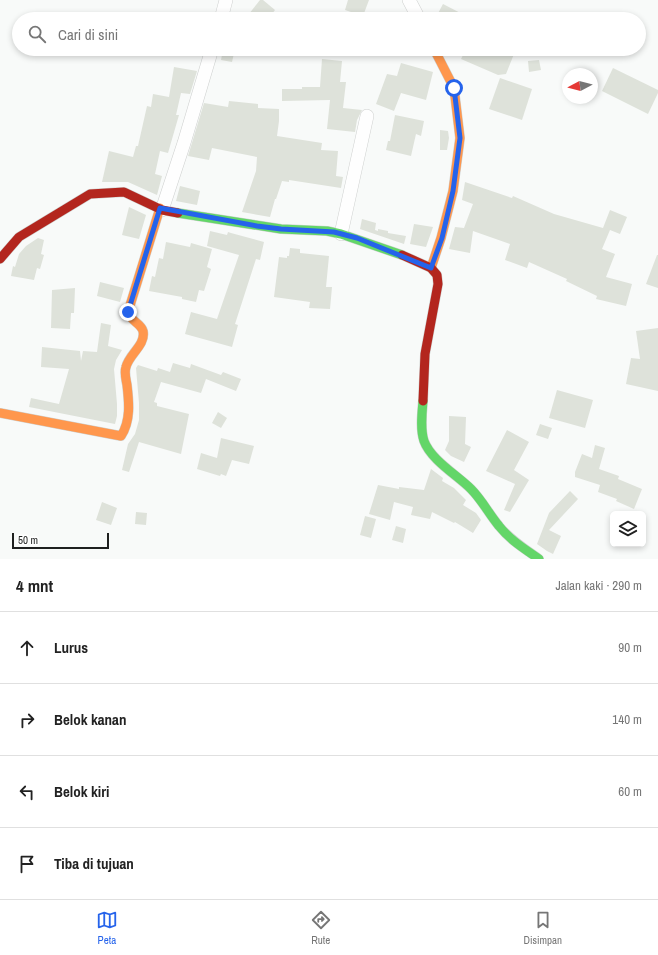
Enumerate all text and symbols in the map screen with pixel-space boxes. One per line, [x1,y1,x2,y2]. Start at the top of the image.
search box [12,12,646,56]
icon: search [26,23,48,45]
text: Cari di sini [58,24,118,45]
north arrow [562,68,598,104]
route start [445,79,463,97]
route end [119,303,137,321]
map controls [610,511,646,547]
button: layers [610,511,646,547]
scale bar [12,531,109,550]
text: 50 m [18,533,38,547]
text: 4 mnt [16,574,53,597]
text: Jalan kaki · 290 m [555,577,642,594]
icon: ahead [16,637,38,659]
text: Lurus [54,637,88,658]
text: 90 m [618,639,642,656]
icon: right [16,709,38,731]
text: Belok kanan [54,709,126,730]
text: 140 m [612,711,642,728]
icon: left [16,781,38,803]
text: Belok kiri [54,781,109,802]
text: 60 m [618,783,642,800]
icon: arrive [16,853,38,875]
text: Tiba di tujuan [54,853,134,874]
tab: Peta [96,909,118,947]
tab: Rute [310,909,332,947]
tab: Disimpan [523,909,562,947]

